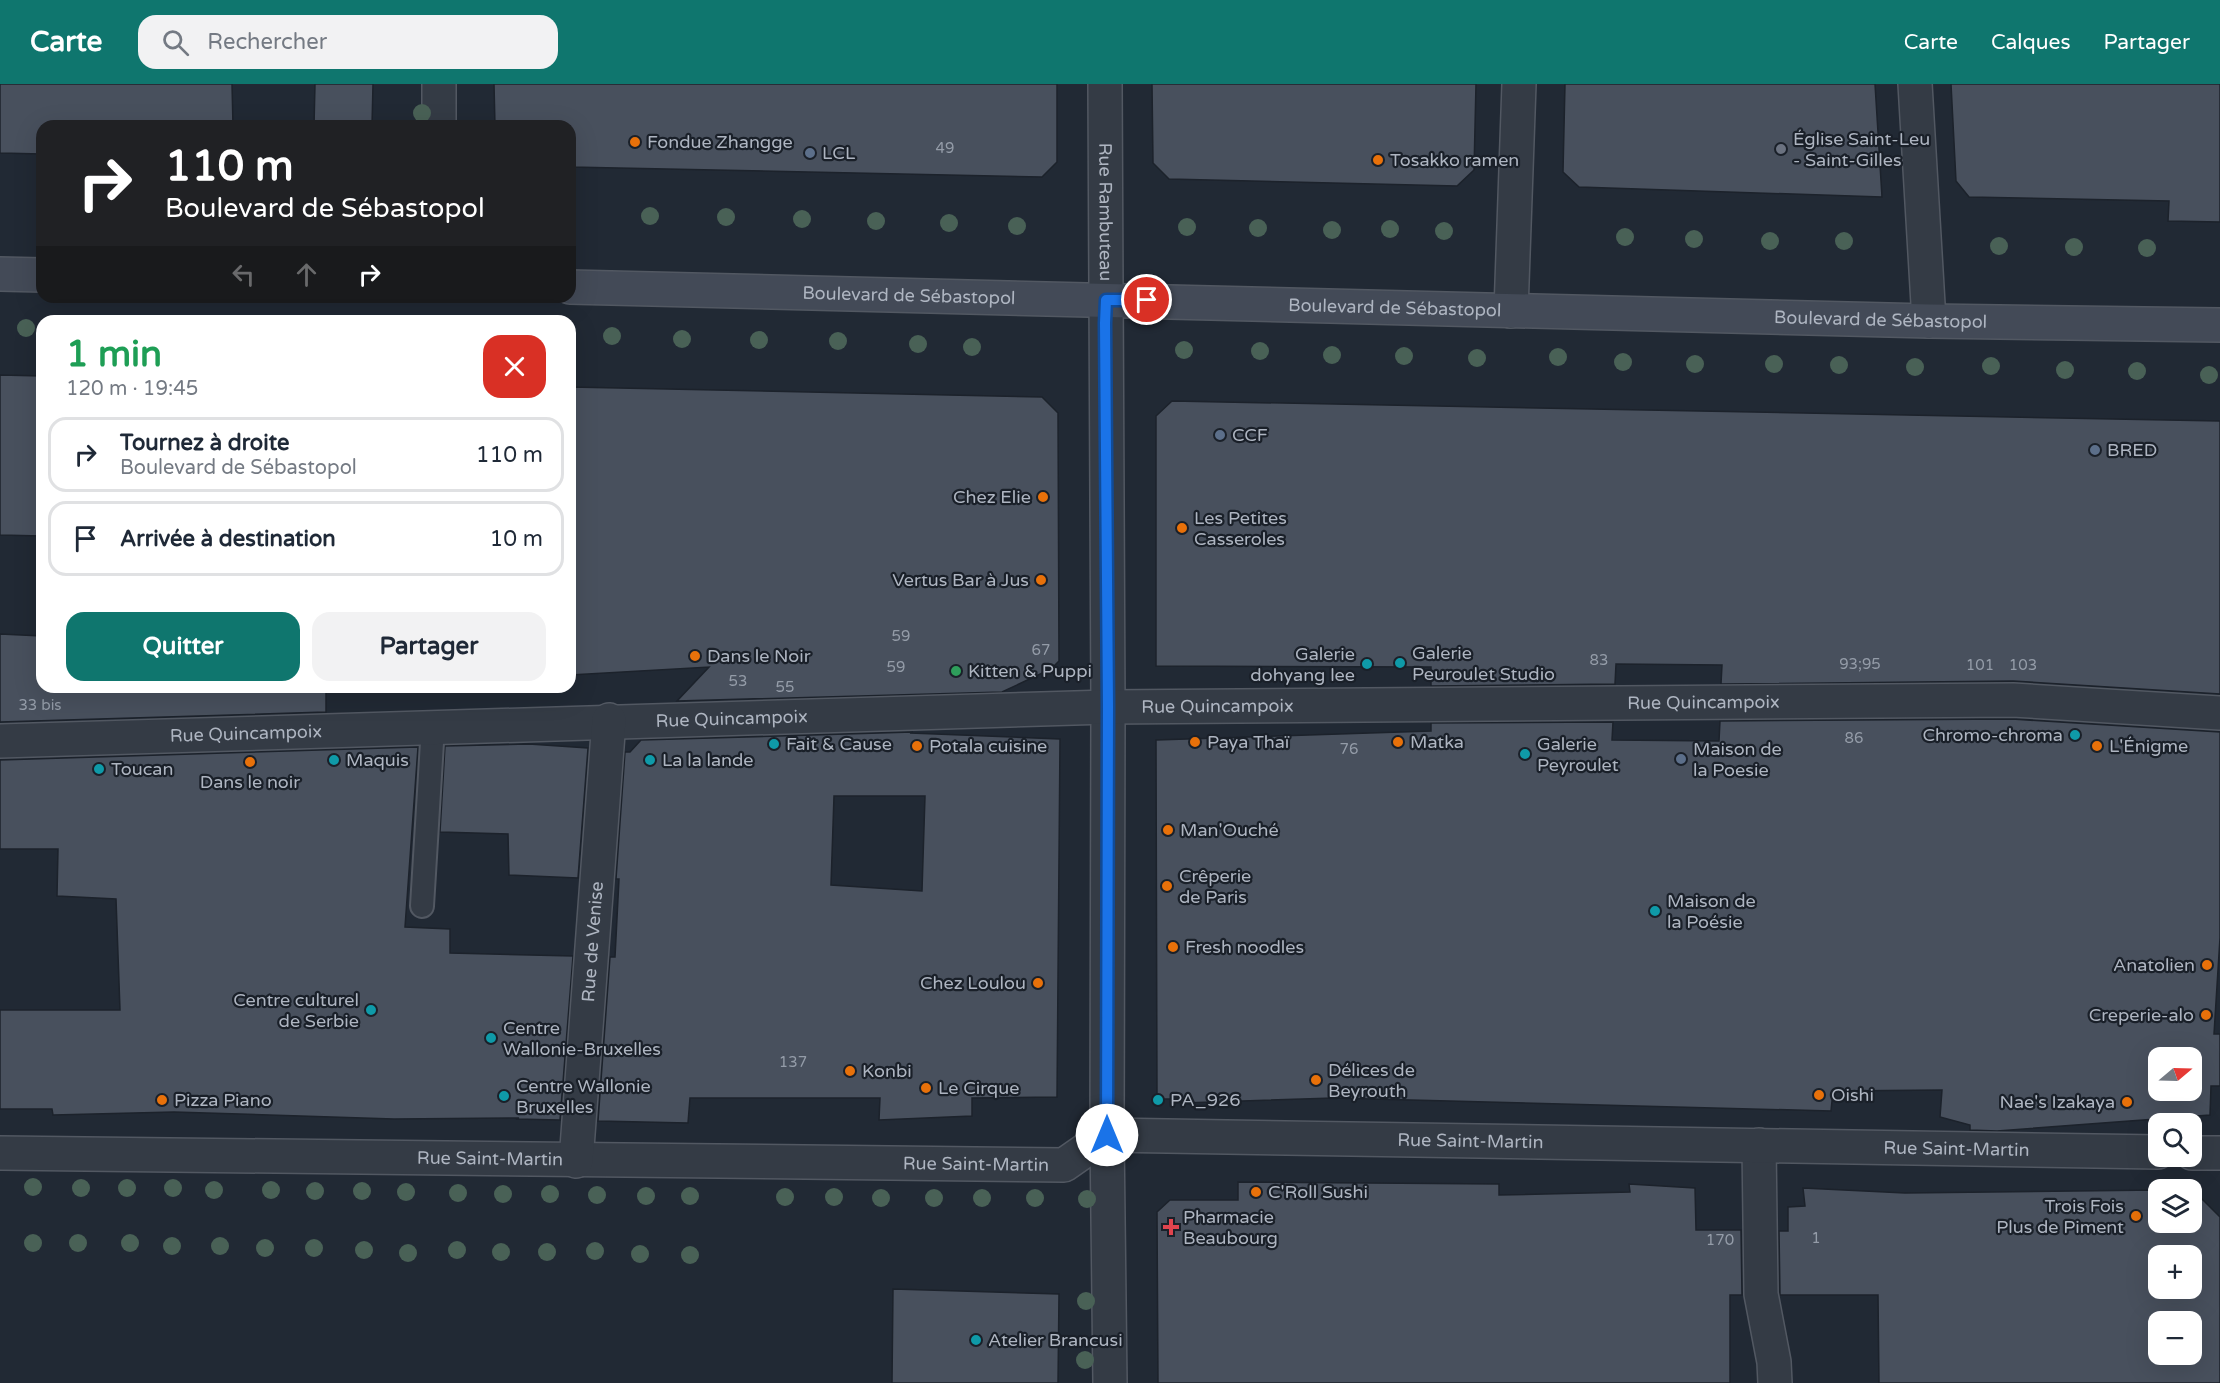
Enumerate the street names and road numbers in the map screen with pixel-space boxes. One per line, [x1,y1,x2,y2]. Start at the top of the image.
street label: Rue Rambuteau [1094,143,1117,281]
street label: Boulevard de Sébastopol [802,282,1016,309]
street label: Boulevard de Sébastopol [1288,294,1502,321]
street label: Boulevard de Sébastopol [1774,306,1987,333]
street label: Rue Quincampoix [1627,691,1780,714]
street label: Rue Quincampoix [1141,695,1294,718]
street label: Rue Quincampoix [655,705,808,732]
street label: Rue Quincampoix [169,720,322,747]
street label: Rue de Venise [577,880,608,1003]
street label: Rue Saint-Martin [1397,1129,1544,1153]
street label: Rue Saint-Martin [1883,1137,2030,1161]
street label: Rue Saint-Martin [417,1147,563,1170]
street label: Rue Saint-Martin [903,1152,1049,1176]

